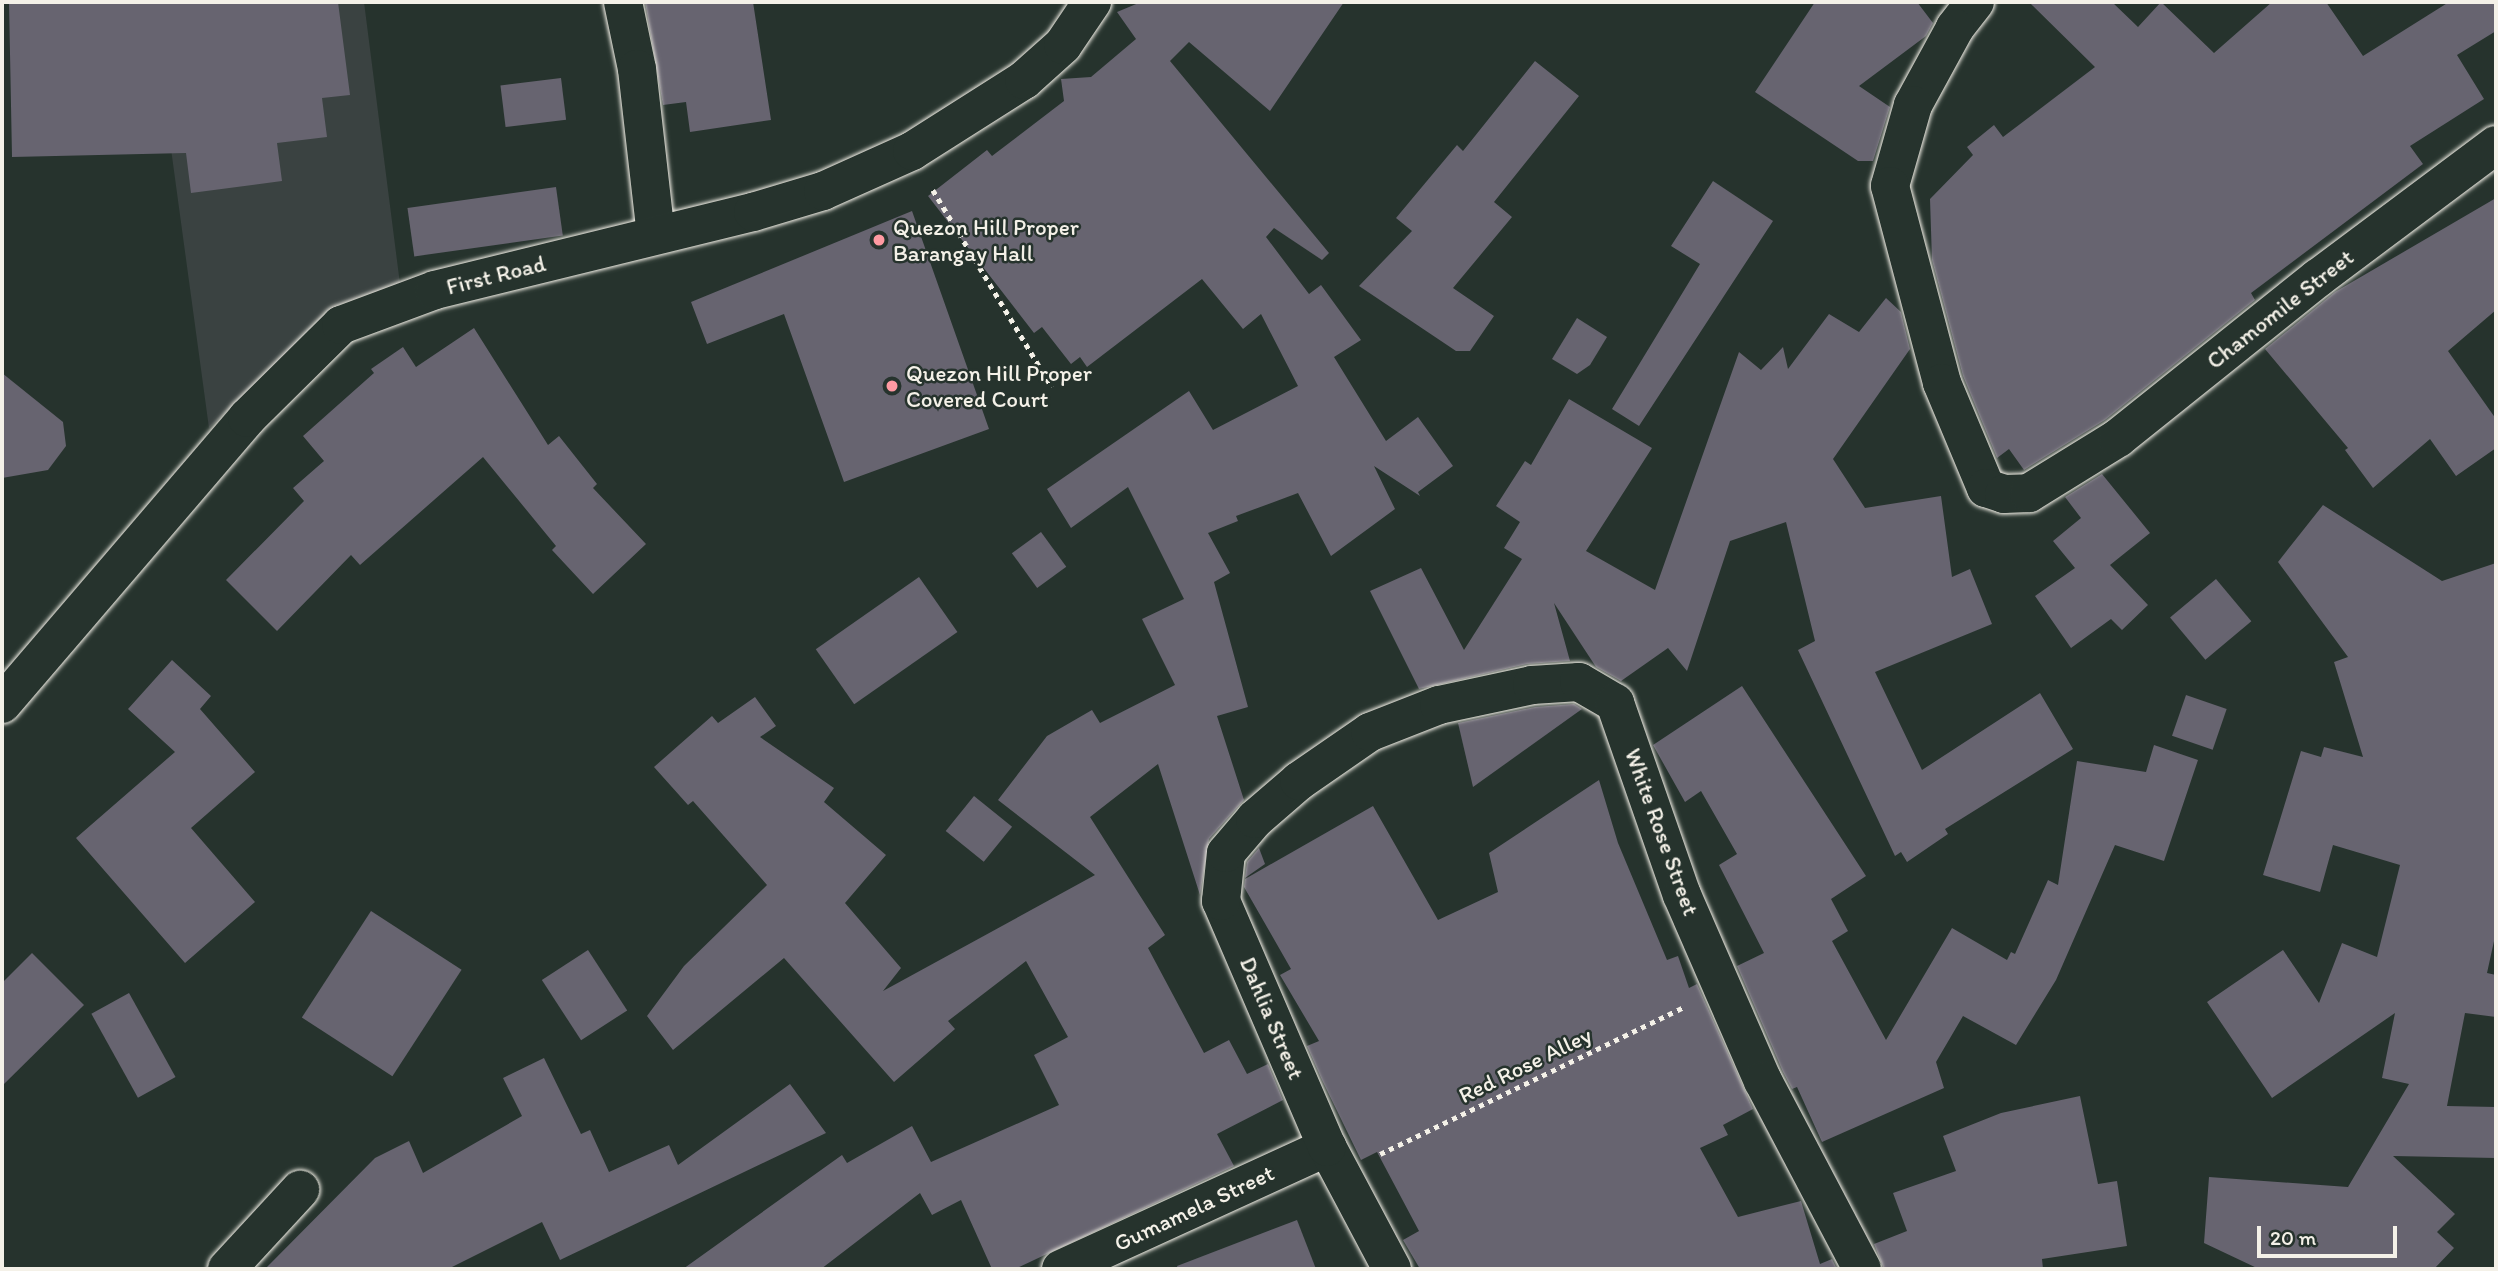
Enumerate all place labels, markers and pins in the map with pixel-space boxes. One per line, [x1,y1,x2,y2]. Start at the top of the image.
place label: Quezon Hill Proper Barangay Hall [893,213,1079,267]
marker: Quezon Hill Proper Barangay Hall [871,232,887,248]
place label: Quezon Hill Proper Covered Court [906,359,1092,413]
marker: Quezon Hill Proper Covered Court [884,378,900,394]

